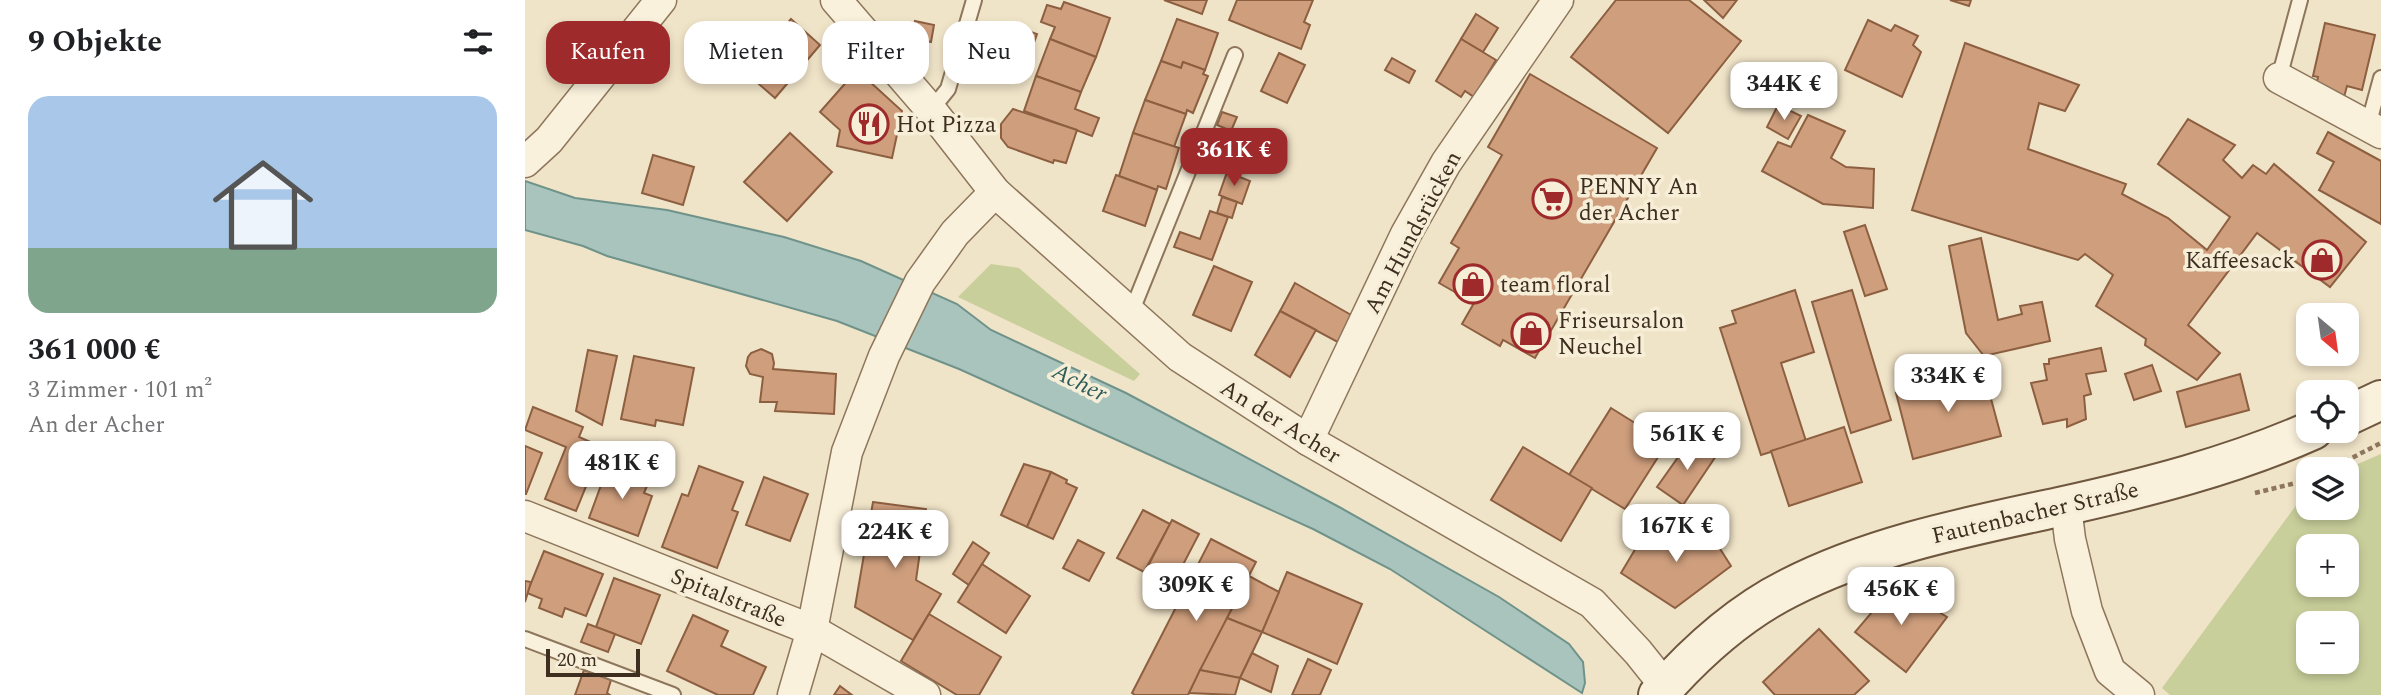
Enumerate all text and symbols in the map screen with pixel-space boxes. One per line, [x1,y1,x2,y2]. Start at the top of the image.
text: 9 Objekte [28,19,162,65]
chip: Kaufen [546,21,670,84]
chip: Mieten [684,21,808,84]
chip: Filter [822,21,929,84]
chip: Neu [943,21,1035,84]
icon: filters [459,23,497,61]
pin: 344K € [1727,62,1841,122]
text: 344K € [1746,67,1822,102]
restaurant icon: Hot Pizza [848,103,890,145]
place label: Hot Pizza [896,108,996,143]
pin: 361K € [1177,128,1291,188]
text: 361K € [1196,133,1272,168]
icon: home [200,142,326,268]
street label: Am Hundsrücken [1356,145,1471,321]
place label: PENNY An der Acher [1579,170,1698,231]
supermarket icon: PENNY An der Acher [1531,178,1573,220]
shop icon: Kaffeesack [2301,239,2343,281]
place label: Kaffeesack [2185,244,2295,279]
shop icon: team floral [1452,263,1494,305]
place label: team floral [1500,268,1610,303]
north arrow [2296,303,2359,366]
map controls [2296,303,2359,674]
place label: Friseursalon Neuchel [1558,304,1685,365]
shop icon: Friseursalon Neuchel [1510,312,1552,354]
text: 361 000 € [28,327,161,373]
water label: Acher [1045,353,1114,412]
pin: 334K € [1891,354,2005,414]
text: 334K € [1910,359,1986,394]
street label: An der Acher [1213,371,1347,473]
text: 3 Zimmer · 101 m² [28,373,212,408]
button: locate [2296,380,2359,443]
text: An der Acher [28,408,165,443]
pin: 561K € [1630,412,1744,472]
text: 561K € [1649,417,1725,452]
pin: 481K € [565,442,679,501]
text: 481K € [584,446,660,481]
button: layers [2296,457,2359,520]
street label: Fautenbacher Straße [1928,473,2142,554]
pin: 167K € [1619,504,1733,564]
text: 167K € [1638,509,1714,544]
pin: 224K € [838,510,952,570]
text: 224K € [857,515,933,550]
button: + [2296,534,2359,597]
street label: Spitalstraße [665,559,792,638]
pin: 309K € [1139,564,1253,623]
text: 309K € [1158,568,1234,603]
pin: 456K € [1844,568,1958,627]
text: 456K € [1863,572,1939,607]
button: − [2296,611,2359,674]
scale bar [546,646,641,678]
text: 20 m [557,646,597,675]

